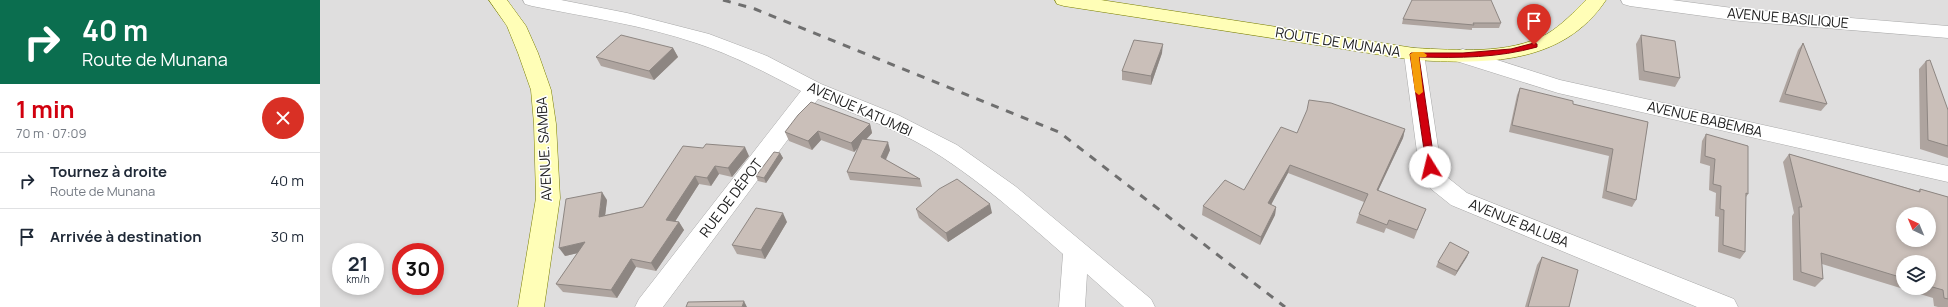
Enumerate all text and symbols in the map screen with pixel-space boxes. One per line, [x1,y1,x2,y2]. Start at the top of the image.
street label: AVENUE BASILIQUE [1726,3,1850,32]
pin [1517,4,1551,45]
icon: arrive [1523,10,1545,32]
text: 40 m [82,11,148,49]
icon: right [16,16,68,68]
street label: ROUTE DE MUNANA [1274,22,1402,61]
text: Route de Munana [82,47,228,71]
street label: AVENUE KATUMBI [805,77,916,140]
text: 1 min [16,92,75,125]
street label: AVENUE. SAMBA [531,96,556,202]
street label: AVENUE BABEMBA [1646,96,1765,141]
button: close [262,97,304,139]
text: 70 m · 07:09 [16,124,87,142]
position arrow [1409,146,1451,188]
street label: RUE DE DÉPOT [695,154,767,241]
text: Tournez à droite [50,161,167,182]
icon: right [16,170,38,192]
text: 40 m [270,170,304,191]
text: Route de Munana [50,182,155,200]
street label: AVENUE BALUBA [1466,194,1572,251]
north arrow [1896,207,1936,247]
map controls [1896,207,1936,295]
icon: arrive [16,226,38,248]
text: Arrivée à destination [50,226,202,247]
text: 30 m [271,226,304,247]
speed limit sign: 30 [392,243,444,295]
text: 21 [348,250,368,277]
button: layers [1896,255,1936,295]
text: km/h [346,272,370,286]

